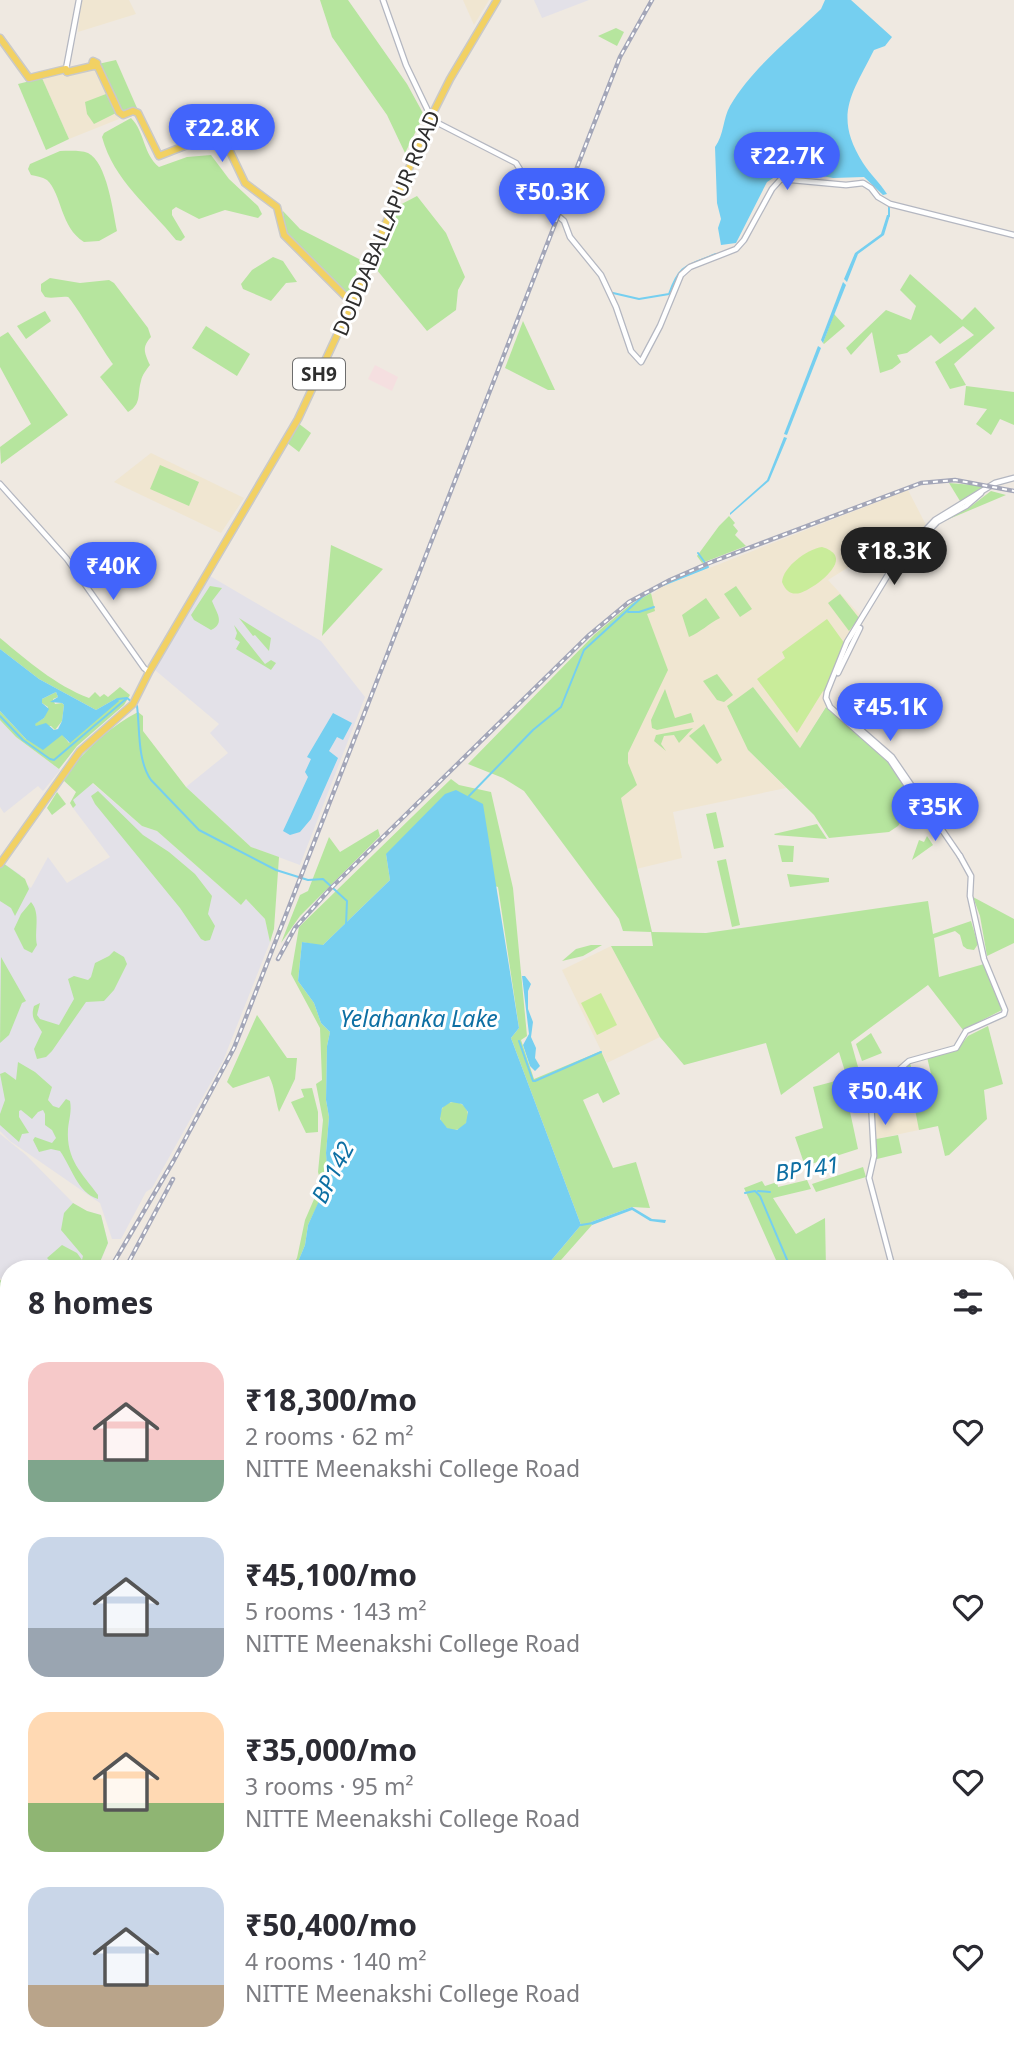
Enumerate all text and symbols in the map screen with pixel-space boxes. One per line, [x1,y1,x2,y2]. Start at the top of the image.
pin: ₹22.8K [165,104,279,164]
street label: DODDABALLAPUR ROAD [326,106,446,340]
text: ₹22.8K [185,111,259,143]
pin: ₹22.7K [730,132,844,192]
text: ₹22.7K [750,139,824,171]
pin: ₹50.3K [495,168,609,228]
text: ₹50.3K [515,175,589,207]
road number: SH9 [293,358,345,390]
pin: ₹18.3K [837,528,951,587]
text: ₹18.3K [857,534,931,566]
pin: ₹40K [72,542,154,602]
text: ₹40K [86,549,140,581]
pin: ₹45.1K [833,684,947,743]
text: ₹45.1K [853,690,927,722]
pin: ₹35K [894,784,976,843]
text: ₹35K [908,790,962,822]
water label: Yelahanka Lake [340,1002,498,1034]
pin: ₹50.4K [828,1068,942,1127]
text: ₹50.4K [848,1074,922,1106]
water label: BP142 [303,1136,361,1208]
water label: BP141 [773,1148,841,1188]
text: 8 homes [28,1282,153,1323]
icon: filters [949,1283,987,1321]
text: ₹18,300/mo [245,1379,417,1420]
icon: home [84,1390,168,1474]
icon: heart [949,1413,987,1451]
text: 2 rooms · 62 m² [245,1420,414,1452]
text: NITTE Meenakshi College Road [245,1452,580,1484]
text: ₹45,100/mo [245,1554,417,1595]
icon: home [84,1565,168,1649]
icon: heart [949,1588,987,1626]
text: 5 rooms · 143 m² [245,1595,427,1627]
text: NITTE Meenakshi College Road [245,1627,580,1659]
text: ₹35,000/mo [245,1729,417,1770]
icon: home [84,1740,168,1824]
icon: heart [949,1763,987,1801]
text: 3 rooms · 95 m² [245,1770,414,1802]
text: NITTE Meenakshi College Road [245,1802,580,1834]
text: ₹50,400/mo [245,1904,417,1945]
icon: home [84,1915,168,1999]
icon: heart [949,1938,987,1976]
text: 4 rooms · 140 m² [245,1945,427,1977]
text: NITTE Meenakshi College Road [245,1977,580,2009]

